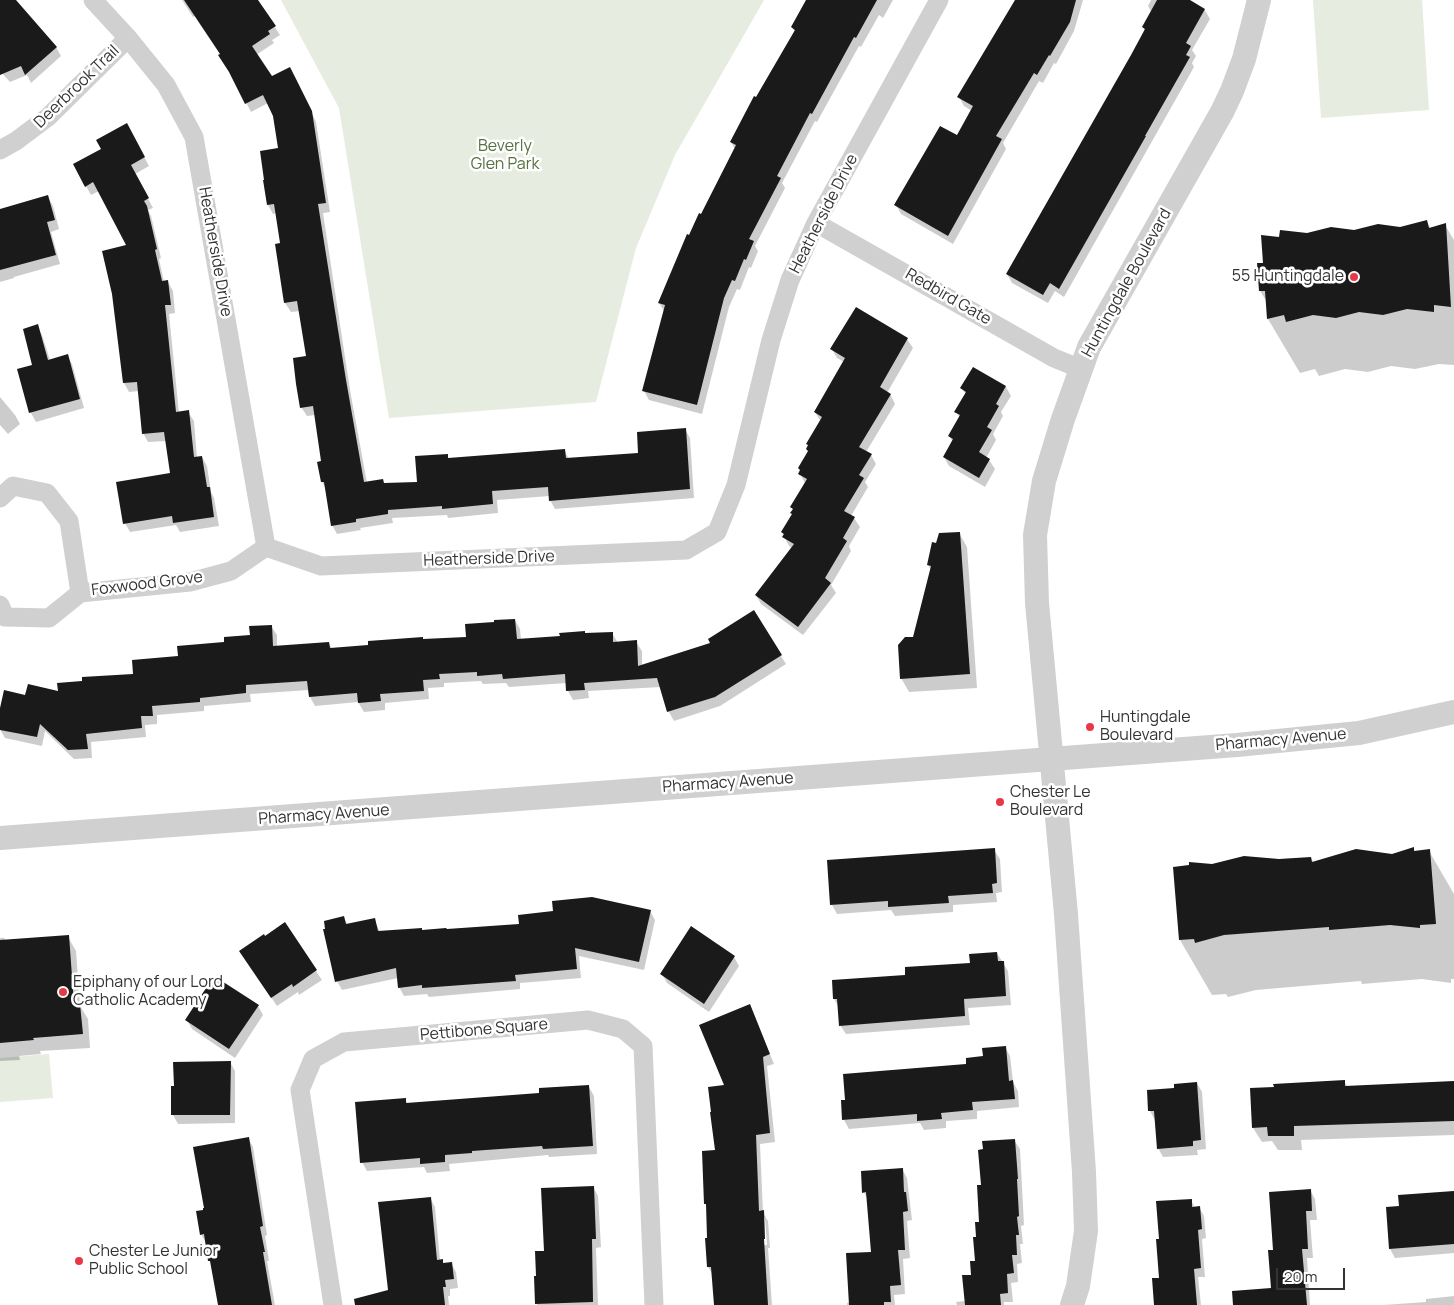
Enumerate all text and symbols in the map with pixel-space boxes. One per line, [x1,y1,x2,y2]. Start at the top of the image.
street label: Deerbrook Trail [30,42,124,132]
park label: Beverly Glen Park [471,137,539,175]
street label: Heatherside Drive [786,151,862,277]
street label: Heatherside Drive [194,186,236,318]
street label: Huntingdale Boulevard [1078,205,1176,361]
street label: Redbird Gate [902,265,994,329]
place label: 55 Huntingdale [1232,267,1344,287]
marker: 55 Huntingdale [1348,271,1360,283]
street label: Heatherside Drive [423,547,555,571]
street label: Foxwood Grove [90,568,204,600]
place label: Huntingdale Boulevard [1100,708,1191,746]
marker: Huntingdale Boulevard [1084,721,1096,733]
street label: Pharmacy Avenue [1215,725,1347,755]
street label: Pharmacy Avenue [662,769,794,797]
place label: Chester Le Boulevard [1010,783,1091,821]
marker: Chester Le Boulevard [994,796,1006,808]
street label: Pharmacy Avenue [258,801,390,829]
place label: Epiphany of our Lord Catholic Academy [73,973,223,1011]
marker: Epiphany of our Lord Catholic Academy [57,986,69,998]
street label: Pettibone Square [419,1015,549,1045]
place label: Chester Le Junior Public School [89,1242,218,1280]
marker: Chester Le Junior Public School [73,1255,85,1267]
scale bar [1279,1258,1348,1290]
text: 20 m [1284,1266,1317,1287]

